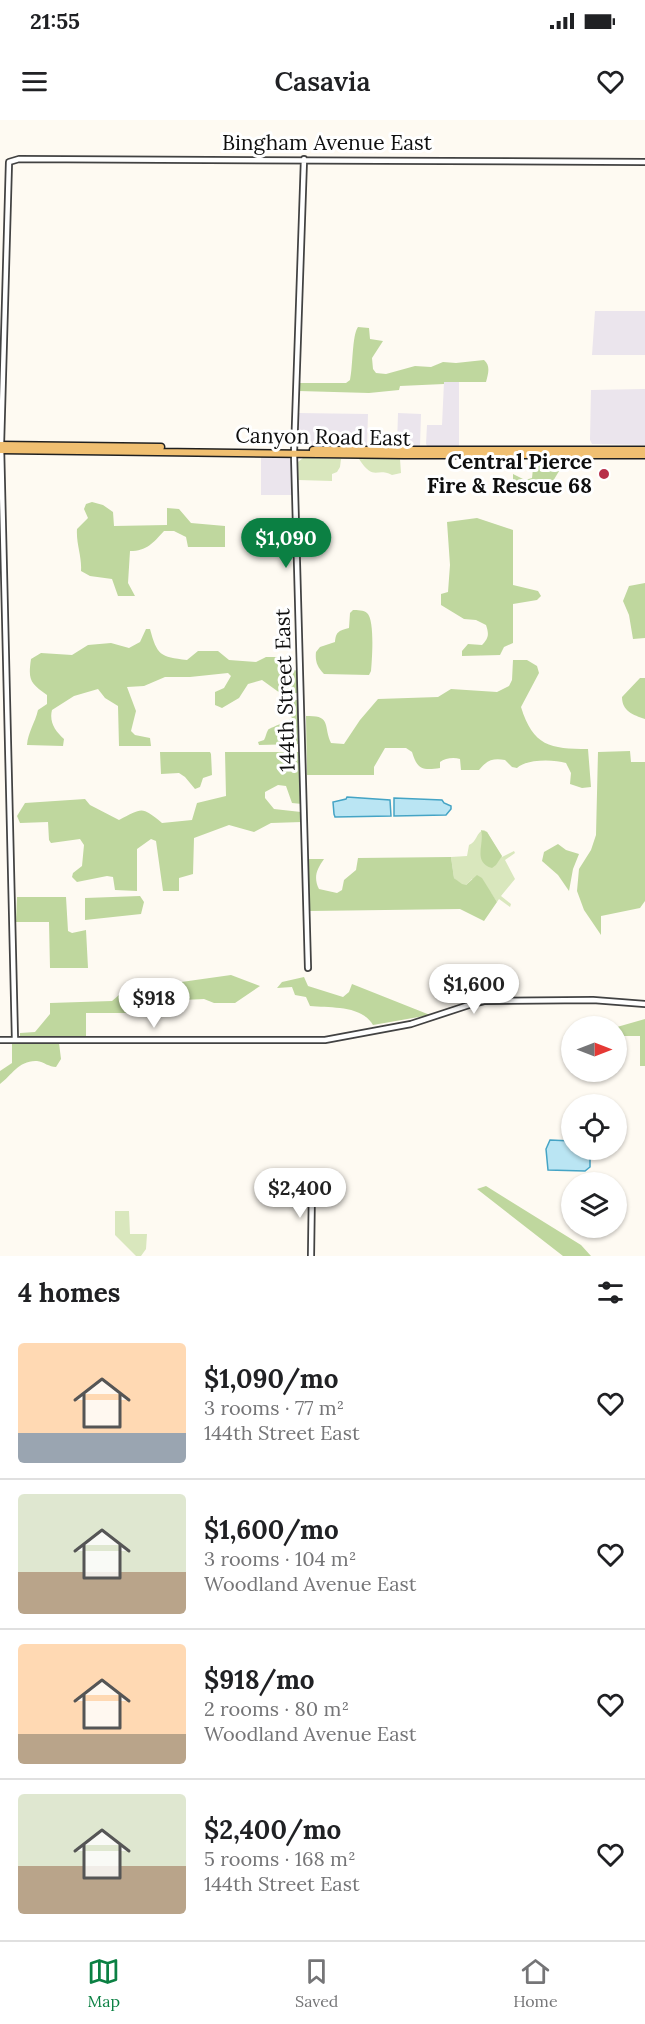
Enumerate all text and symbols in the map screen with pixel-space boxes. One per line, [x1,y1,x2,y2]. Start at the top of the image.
text: 21:55 [30,7,80,35]
text: Casavia [274,64,371,98]
icon: menu [18,65,51,98]
icon: heart [594,65,627,98]
street label: Bingham Avenue East [222,129,433,156]
street label: Canyon Road East [235,421,412,452]
place label: Central Pierce Fire & Rescue 68 [427,448,592,499]
marker: Central Pierce Fire & Rescue 68 [597,467,611,481]
pin: $1,090 [237,518,335,569]
text: $1,090 [255,525,317,550]
street label: 144th Street East [268,607,301,772]
pin: $1,600 [425,964,523,1015]
text: $1,600 [443,971,505,996]
pin: $918 [118,978,190,1029]
text: $918 [133,985,175,1010]
north arrow [561,1016,627,1082]
map controls [561,1016,627,1238]
button: locate [561,1094,627,1160]
pin: $2,400 [251,1168,349,1219]
button: layers [561,1172,627,1238]
text: $2,400 [268,1175,332,1200]
text: 4 homes [18,1276,120,1309]
icon: filters [594,1276,627,1309]
text: $1,090/mo [204,1362,338,1395]
icon: home [66,1367,138,1439]
icon: heart [594,1387,627,1420]
text: 3 rooms · 77 m² [204,1395,344,1420]
text: 144th Street East [204,1420,360,1445]
text: $1,600/mo [204,1513,339,1546]
icon: home [66,1518,138,1590]
icon: heart [594,1538,627,1571]
text: 3 rooms · 104 m² [204,1546,356,1571]
text: Woodland Avenue East [204,1571,417,1596]
text: $918/mo [204,1663,315,1696]
icon: home [66,1668,138,1740]
icon: heart [594,1688,627,1721]
text: 2 rooms · 80 m² [204,1696,349,1721]
text: Woodland Avenue East [204,1721,417,1746]
text: $2,400/mo [204,1813,341,1846]
icon: home [66,1818,138,1890]
icon: heart [594,1838,627,1871]
text: 5 rooms · 168 m² [204,1846,356,1871]
text: 144th Street East [204,1871,360,1896]
tab: Map [87,1955,120,2011]
tab: Saved [295,1955,338,2011]
tab: Home [513,1955,558,2011]

